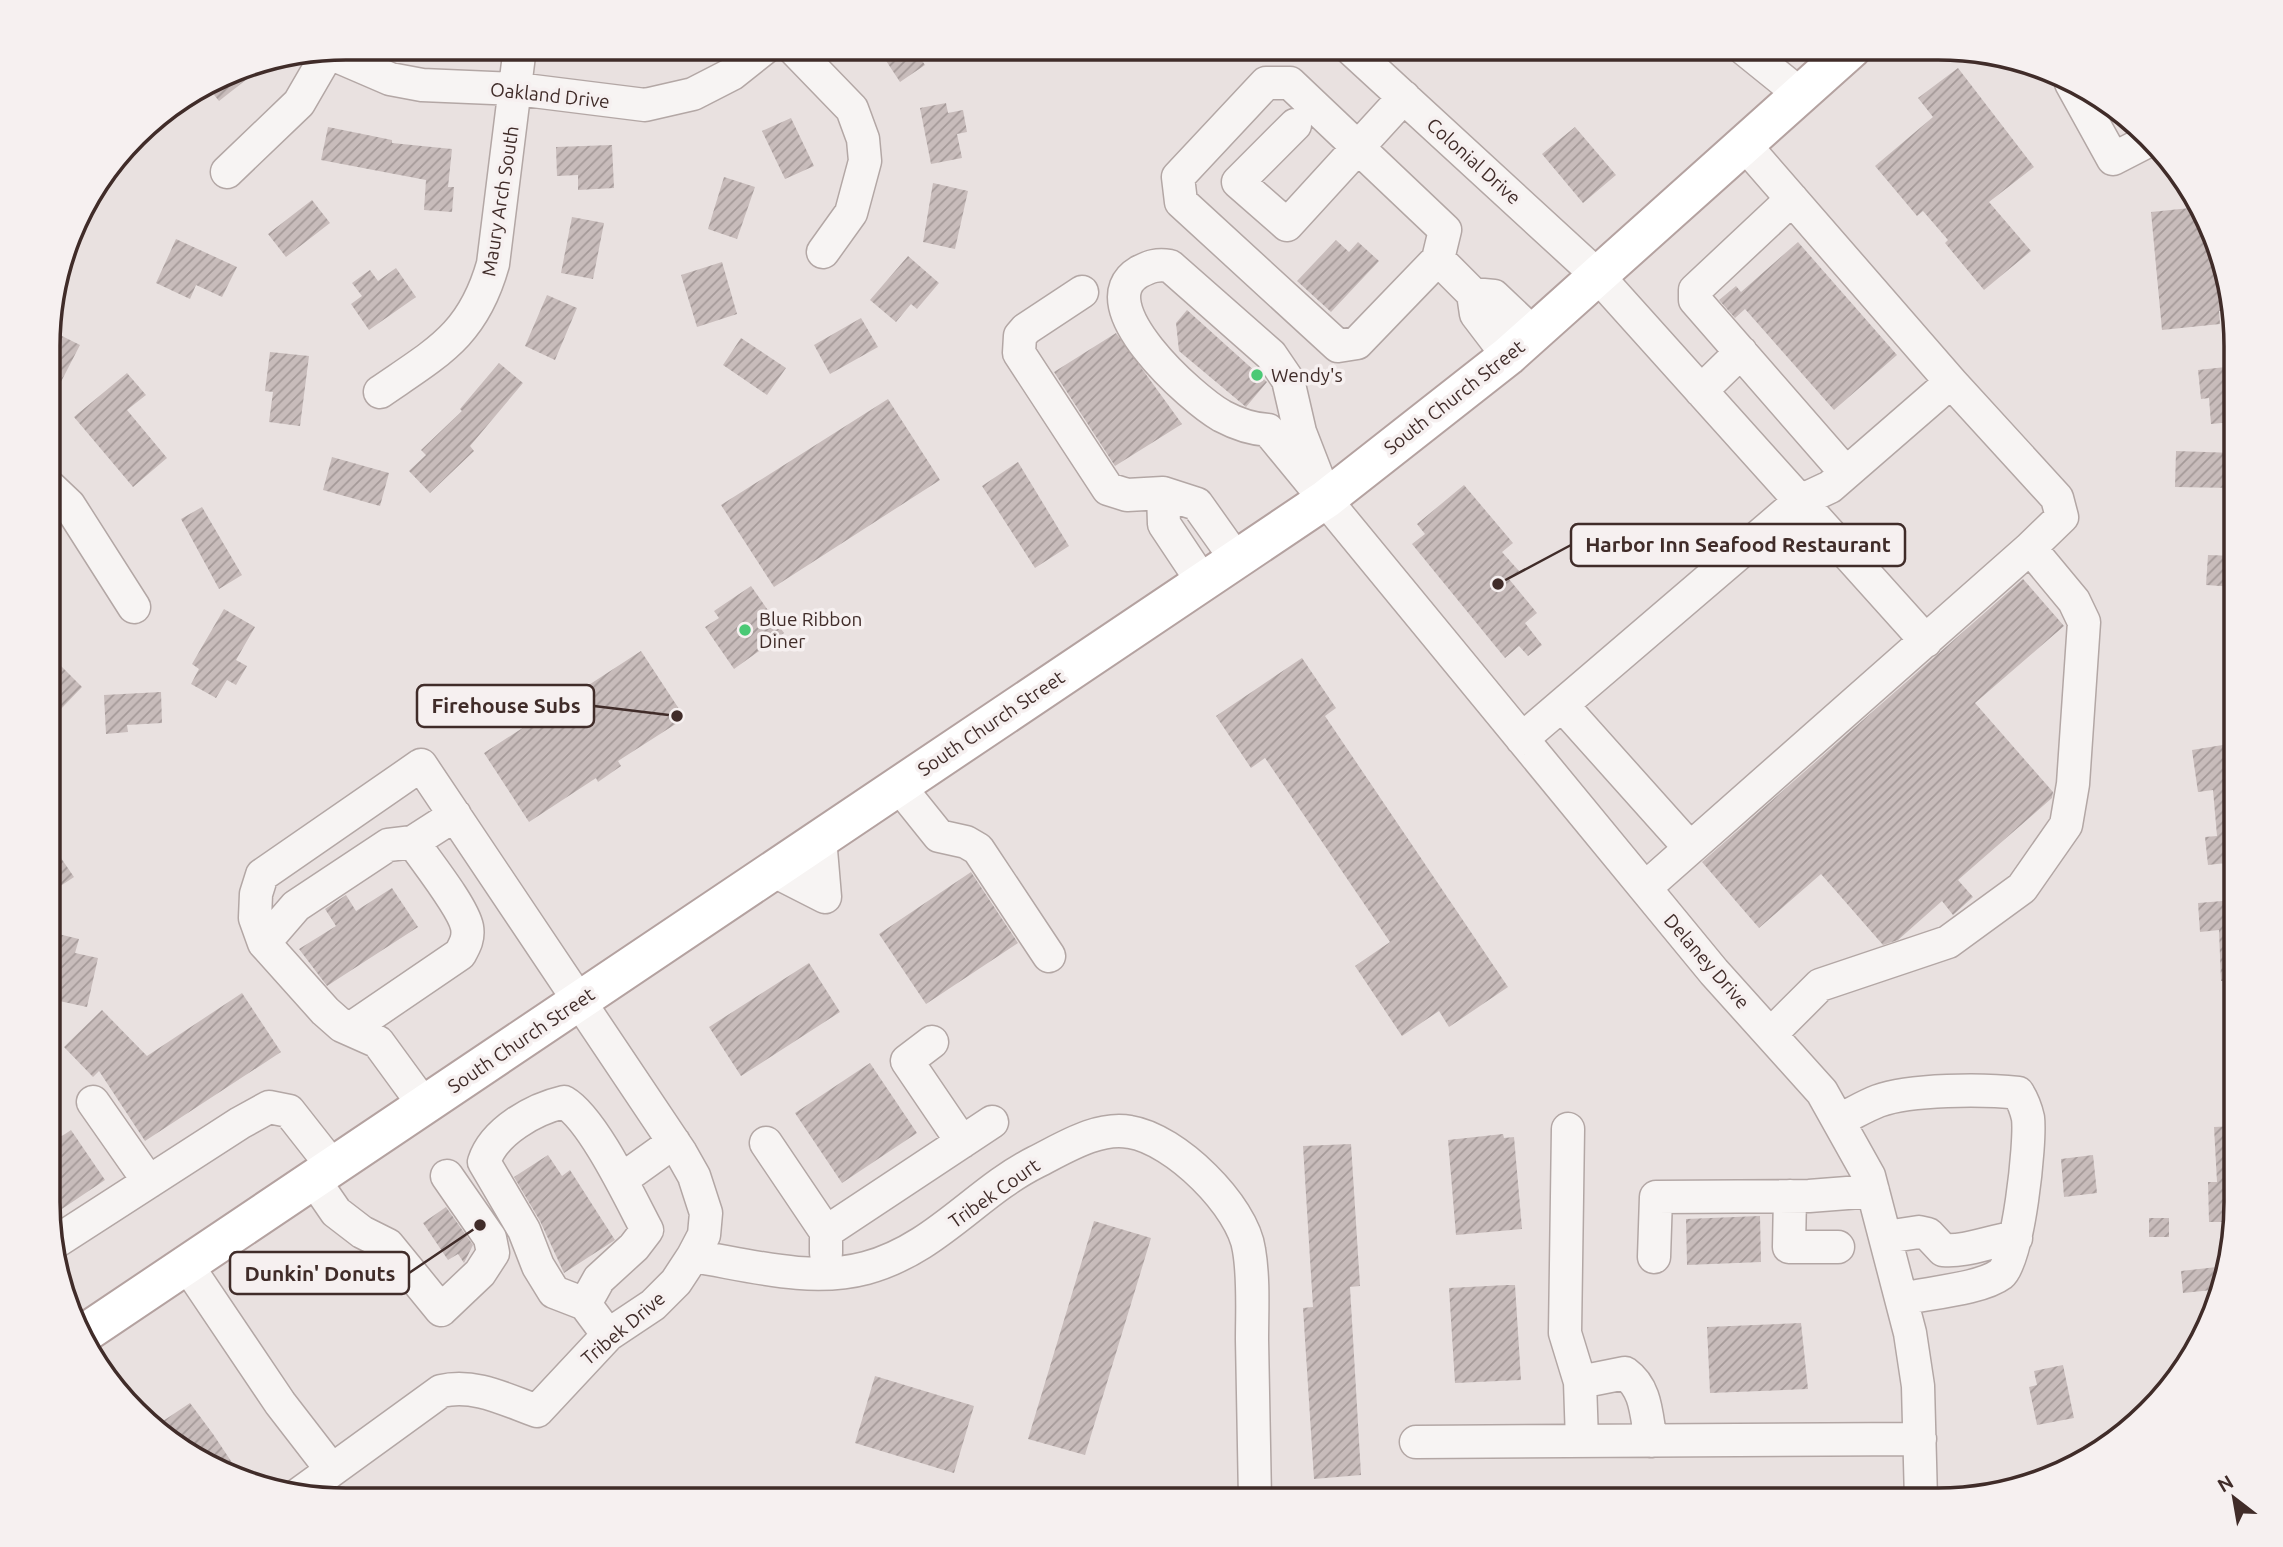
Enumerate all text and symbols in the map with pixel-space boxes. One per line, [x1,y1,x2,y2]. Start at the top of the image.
street label: Oakland Drive [489,78,611,112]
street label: Colonial Drive [1423,113,1525,209]
street label: Maury Arch South [477,124,523,278]
street label: South Church Street [1379,335,1529,459]
place label: Wendy's [1271,364,1343,386]
marker: Wendy's [1249,367,1265,383]
callout: Harbor Inn Seafood Restaurant [1571,524,1905,566]
text: Harbor Inn Seafood Restaurant [1585,532,1891,556]
place label: Blue Ribbon Diner [759,608,862,652]
marker: Blue Ribbon Diner [737,622,753,638]
street label: South Church Street [913,665,1069,780]
callout: Firehouse Subs [417,685,594,727]
text: Firehouse Subs [431,693,581,717]
street label: Delaney Drive [1660,909,1754,1013]
street label: South Church Street [443,982,599,1097]
street label: Tribek Court [944,1153,1044,1232]
callout: Dunkin' Donuts [230,1252,409,1294]
text: Dunkin' Donuts [244,1261,396,1285]
street label: Tribek Drive [577,1287,669,1369]
north arrow [2199,1463,2269,1533]
text: N [2213,1470,2237,1497]

